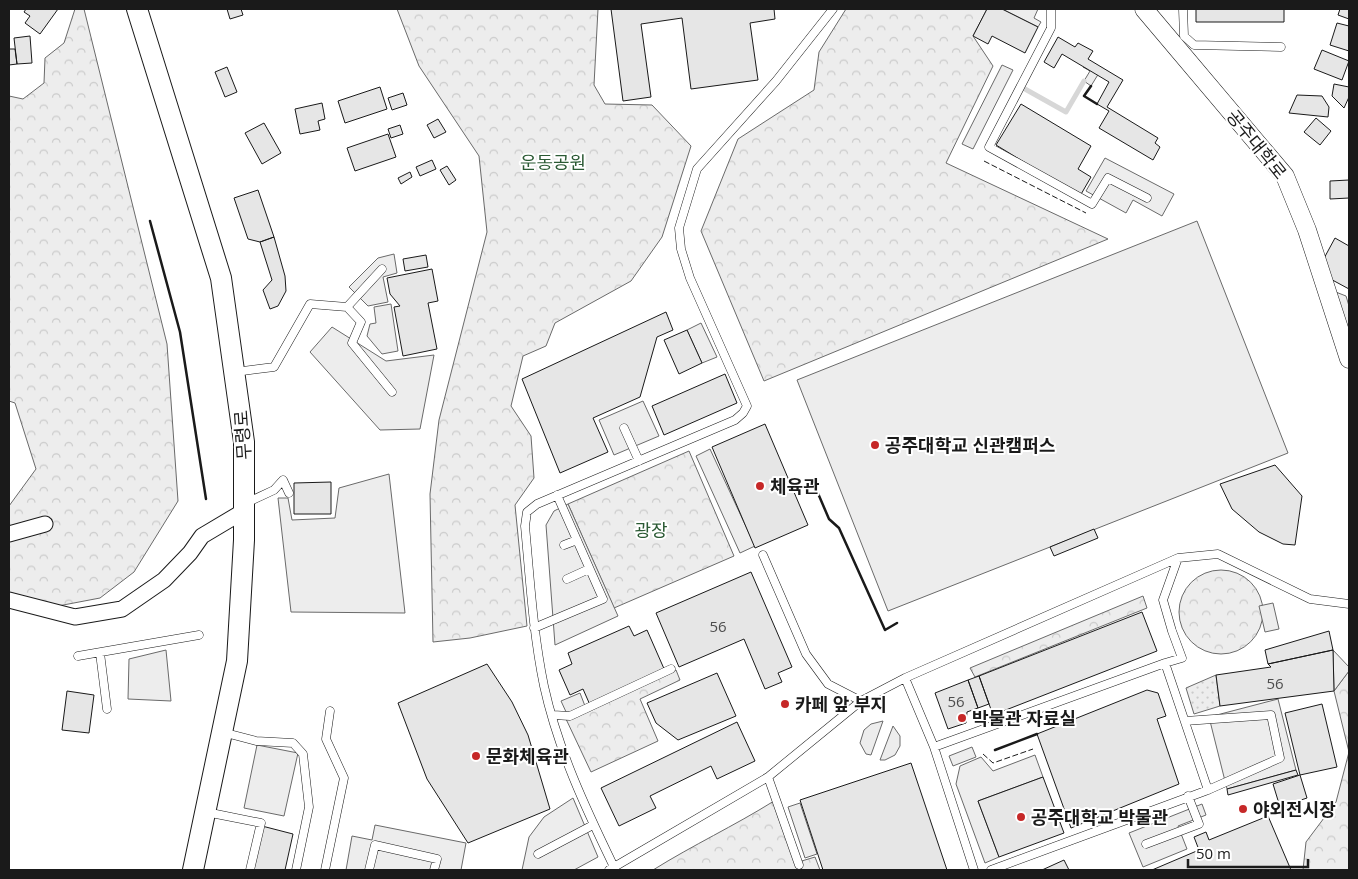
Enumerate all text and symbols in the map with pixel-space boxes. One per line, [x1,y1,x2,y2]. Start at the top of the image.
street label: 공주대학로 [1222,104,1292,184]
park label: 운동공원 [520,150,586,174]
street label: 무령로 [228,409,256,461]
place label: 공주대학교 신관캠퍼스 [885,433,1055,457]
marker: 공주대학교 신관캠퍼스 [869,439,881,451]
place label: 체육관 [770,474,820,498]
marker: 체육관 [754,480,766,492]
park label: 광장 [634,518,668,542]
house number: 56 [709,616,727,636]
house number: 56 [1266,673,1284,693]
house number: 56 [947,691,965,711]
place label: 카페 앞 부지 [795,692,887,716]
marker: 카페 앞 부지 [779,698,791,710]
place label: 박물관 자료실 [972,706,1076,730]
marker: 박물관 자료실 [956,712,968,724]
place label: 문화체육관 [486,744,569,768]
marker: 문화체육관 [470,750,482,762]
place label: 야외전시장 [1253,797,1336,821]
marker: 야외전시장 [1237,803,1249,815]
place label: 공주대학교 박물관 [1031,805,1169,829]
marker: 공주대학교 박물관 [1015,811,1027,823]
scale bar [1188,836,1308,868]
text: 50 m [1196,843,1231,863]

